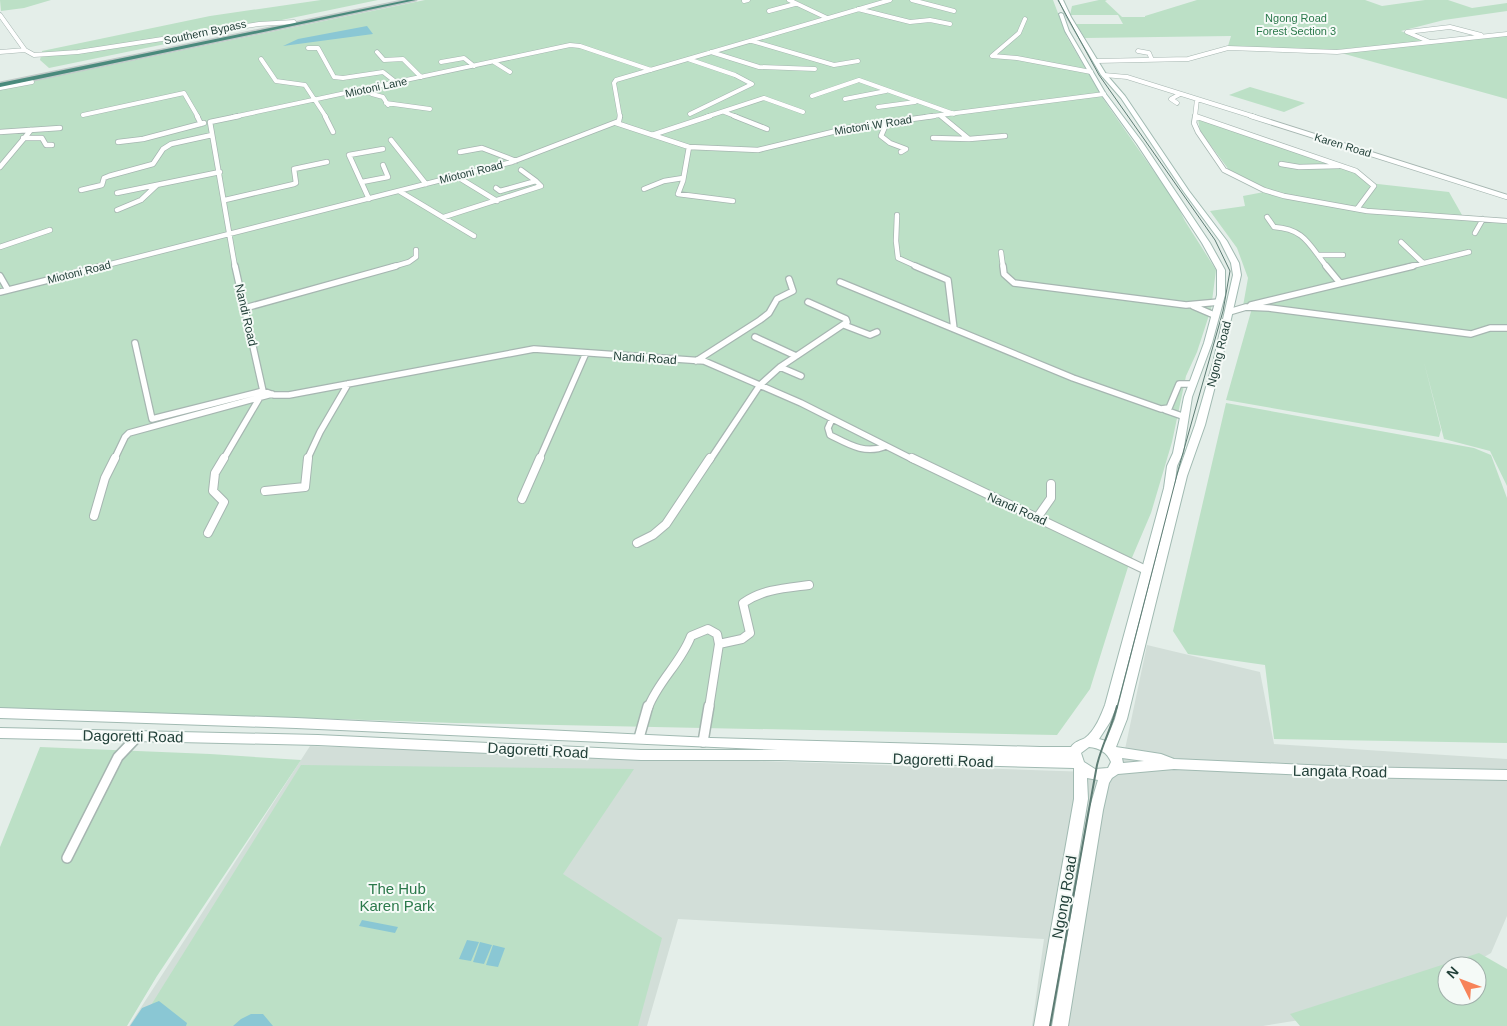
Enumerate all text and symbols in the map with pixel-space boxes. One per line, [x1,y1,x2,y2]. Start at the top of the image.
park label: Ngong Road Forest Section 3 [1256,12,1336,37]
street label: Southern Bypass [163,17,248,47]
street label: Miotoni Lane [344,75,408,99]
street label: Miotoni W Road [833,113,913,137]
street label: Karen Road [1313,131,1373,159]
street label: Miotoni Road [438,158,504,186]
street label: Miotoni Road [46,258,112,286]
street label: Nandi Road [232,283,260,347]
street label: Ngong Road [1204,320,1234,388]
street label: Nandi Road [613,349,677,367]
street label: Nandi Road [985,490,1049,528]
street label: Dagoretti Road [82,727,184,745]
street label: Dagoretti Road [487,739,589,761]
street label: Dagoretti Road [892,750,994,770]
street label: Langata Road [1293,762,1387,780]
street label: Ngong Road [1048,854,1080,940]
park label: The Hub Karen Park [359,880,435,914]
north arrow [1437,956,1487,1006]
text: N [1443,963,1462,981]

